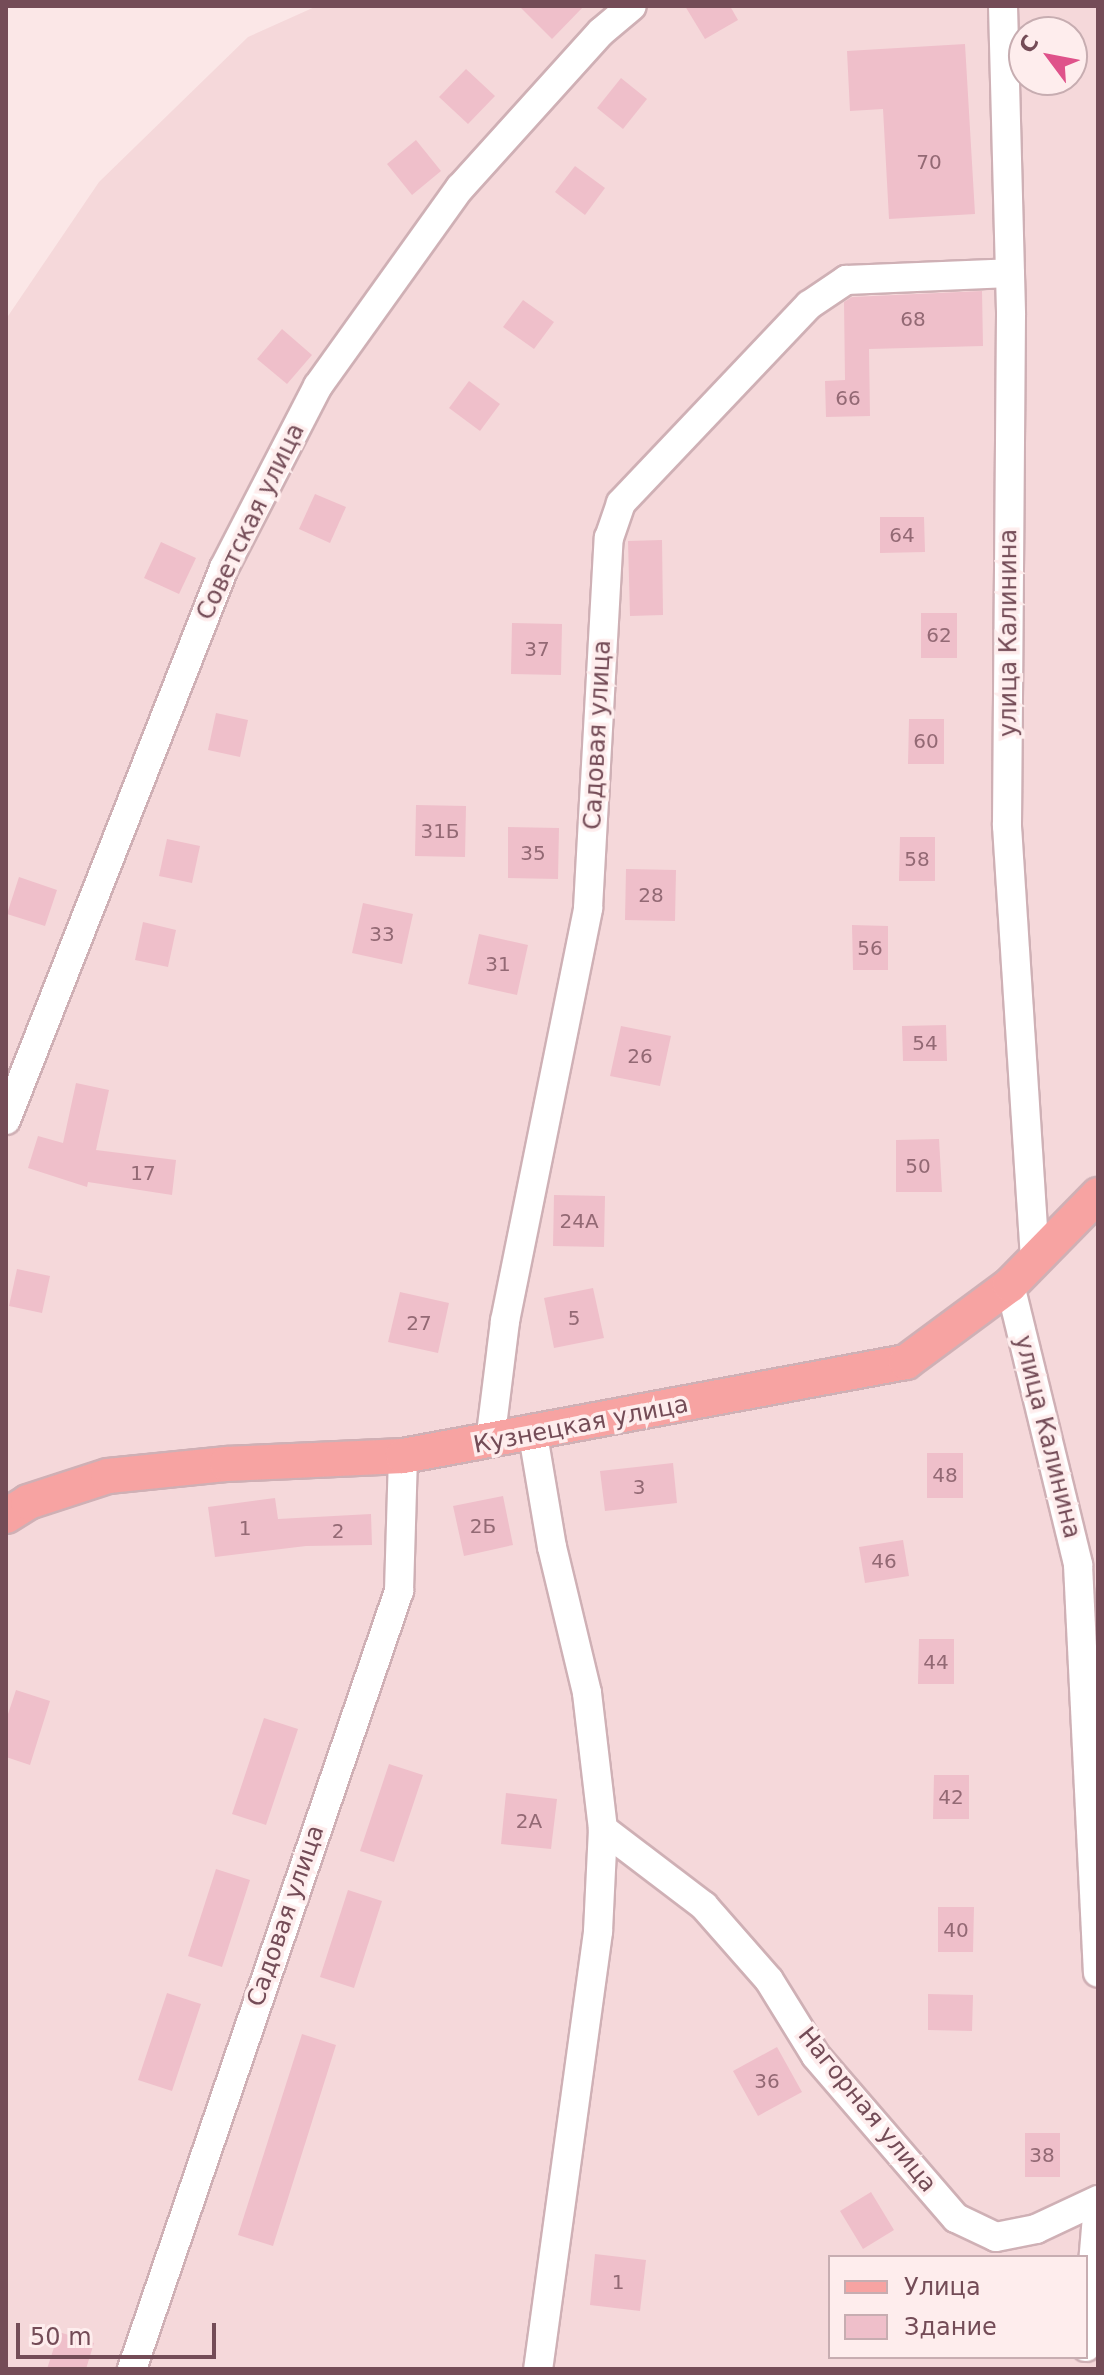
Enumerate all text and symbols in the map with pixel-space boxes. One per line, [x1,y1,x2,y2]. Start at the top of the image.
north arrow [1008,16,1088,96]
text: С [1014,31,1044,58]
house number: 70 [916,150,942,174]
house number: 68 [900,307,926,331]
house number: 66 [835,386,861,410]
street label: Советская улица [191,419,311,625]
house number: 64 [889,523,915,547]
street label: улица Калинина [995,529,1023,737]
house number: 62 [926,623,952,647]
house number: 37 [524,637,550,661]
street label: Садовая улица [579,639,617,831]
house number: 60 [913,729,939,753]
house number: 31Б [420,819,460,843]
house number: 35 [520,841,546,865]
house number: 58 [904,847,930,871]
house number: 28 [638,883,664,907]
house number: 33 [369,922,395,946]
house number: 56 [857,936,883,960]
house number: 31 [485,952,511,976]
house number: 54 [912,1031,938,1055]
house number: 26 [627,1044,653,1068]
house number: 50 [905,1154,931,1178]
house number: 17 [130,1161,156,1185]
house number: 24А [559,1209,599,1233]
house number: 5 [568,1306,580,1330]
house number: 27 [406,1311,432,1335]
street label: улица Калинина [1008,1333,1086,1541]
street label: Кузнецкая улица [471,1390,691,1460]
house number: 48 [932,1463,958,1487]
house number: 3 [633,1475,645,1499]
house number: 2Б [470,1514,496,1538]
house number: 1 [239,1516,251,1540]
house number: 2 [332,1519,344,1543]
house number: 46 [871,1549,897,1573]
house number: 44 [923,1650,949,1674]
house number: 42 [938,1785,964,1809]
house number: 2А [516,1809,542,1833]
street label: Садовая улица [241,1822,331,2010]
house number: 40 [943,1918,969,1942]
street label: Нагорная улица [792,2022,942,2198]
house number: 36 [754,2069,780,2093]
house number: 38 [1029,2143,1055,2167]
legend [828,2255,1088,2359]
house number: 1 [612,2270,624,2294]
text: Улица [904,2273,981,2301]
scale bar [20,2307,220,2357]
text: Здание [904,2313,997,2341]
text: 50 m [30,2323,92,2351]

